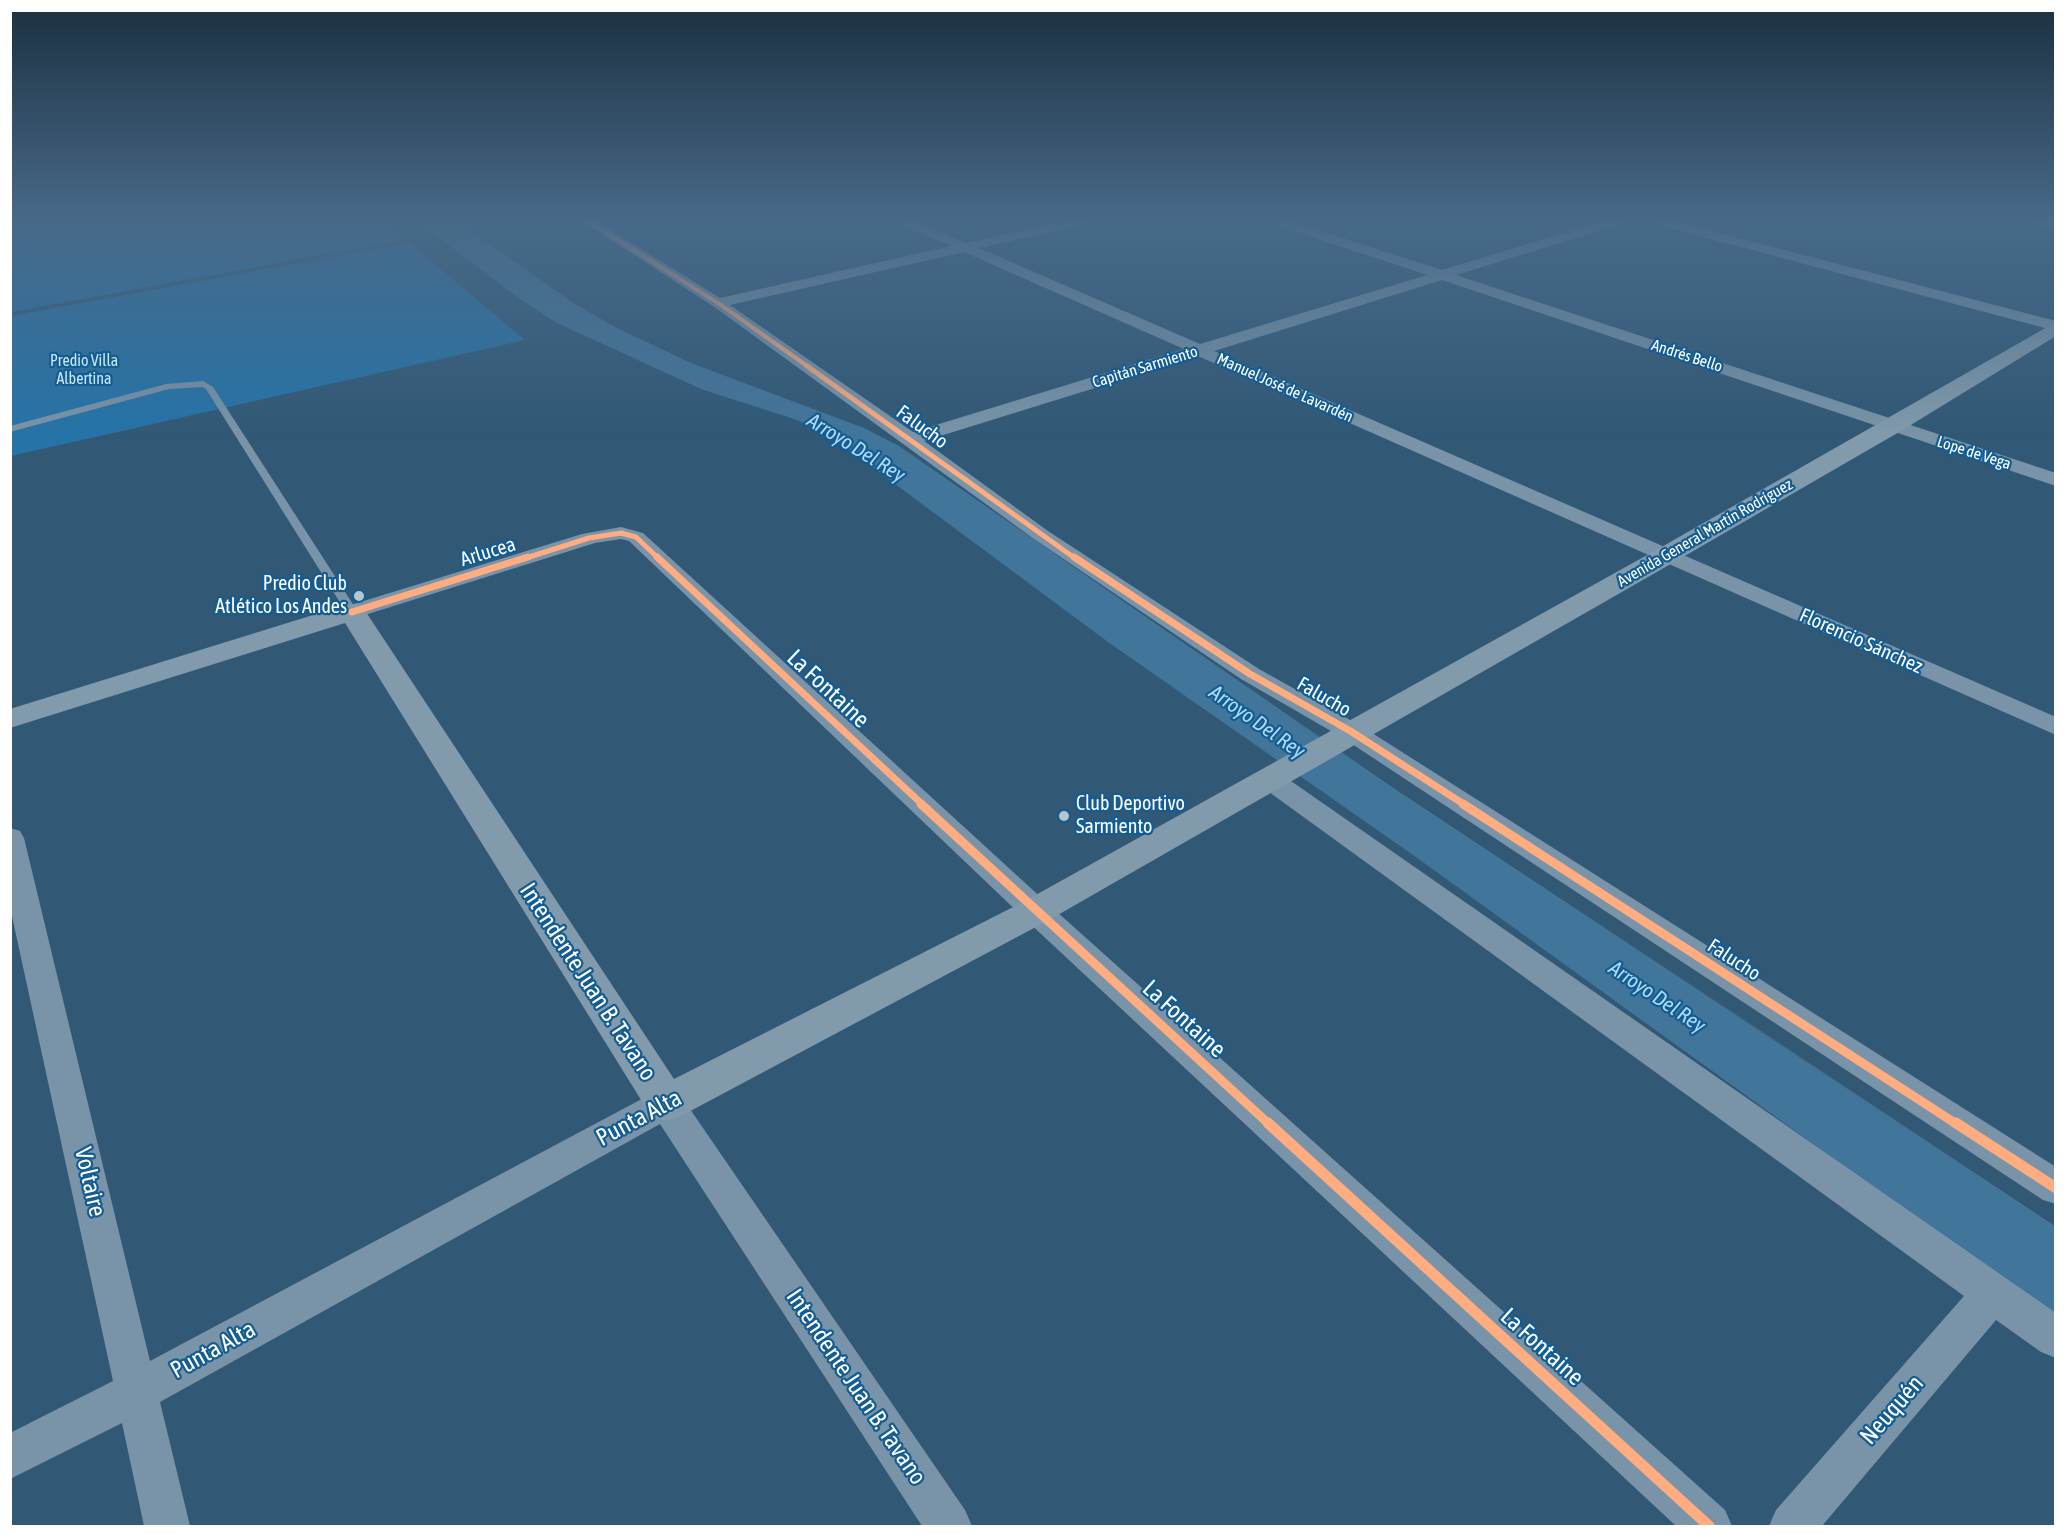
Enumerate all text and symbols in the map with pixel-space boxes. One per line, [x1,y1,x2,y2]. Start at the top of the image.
street label: Andrés Bello [1649,335,1725,377]
street label: Capitán Sarmiento [1090,342,1200,392]
street label: Manuel José de Lavardén [1214,349,1356,427]
park label: Predio Villa Albertina [50,351,118,389]
street label: Falucho [891,400,953,454]
water label: Arroyo Del Rey [802,408,910,488]
street label: Lope de Vega [1935,432,2013,474]
street label: Avenida General Martín Rodríguez [1614,475,1796,591]
street label: Arlucea [458,532,518,572]
place label: Predio Club Atlético Los Andes [215,572,347,619]
marker: Predio Club Atlético Los Andes [352,589,366,603]
street label: Florencio Sánchez [1796,603,1926,679]
street label: La Fontaine [781,644,875,734]
street label: Falucho [1293,672,1355,722]
water label: Arroyo Del Rey [1204,680,1310,764]
place label: Club Deportivo Sarmiento [1076,792,1185,839]
marker: Club Deportivo Sarmiento [1057,809,1071,823]
street label: Intendente Juan B. Tavano [513,878,663,1086]
street label: Falucho [1703,934,1765,986]
water label: Arroyo Del Rey [1604,955,1710,1039]
street label: La Fontaine [1136,974,1232,1064]
street label: Punta Alta [591,1084,687,1152]
street label: Voltaire [68,1145,112,1219]
street label: Intendente Juan B. Tavano [780,1284,932,1490]
street label: La Fontaine [1494,1302,1590,1392]
street label: Punta Alta [166,1315,260,1385]
street label: Neuquén [1854,1370,1930,1450]

